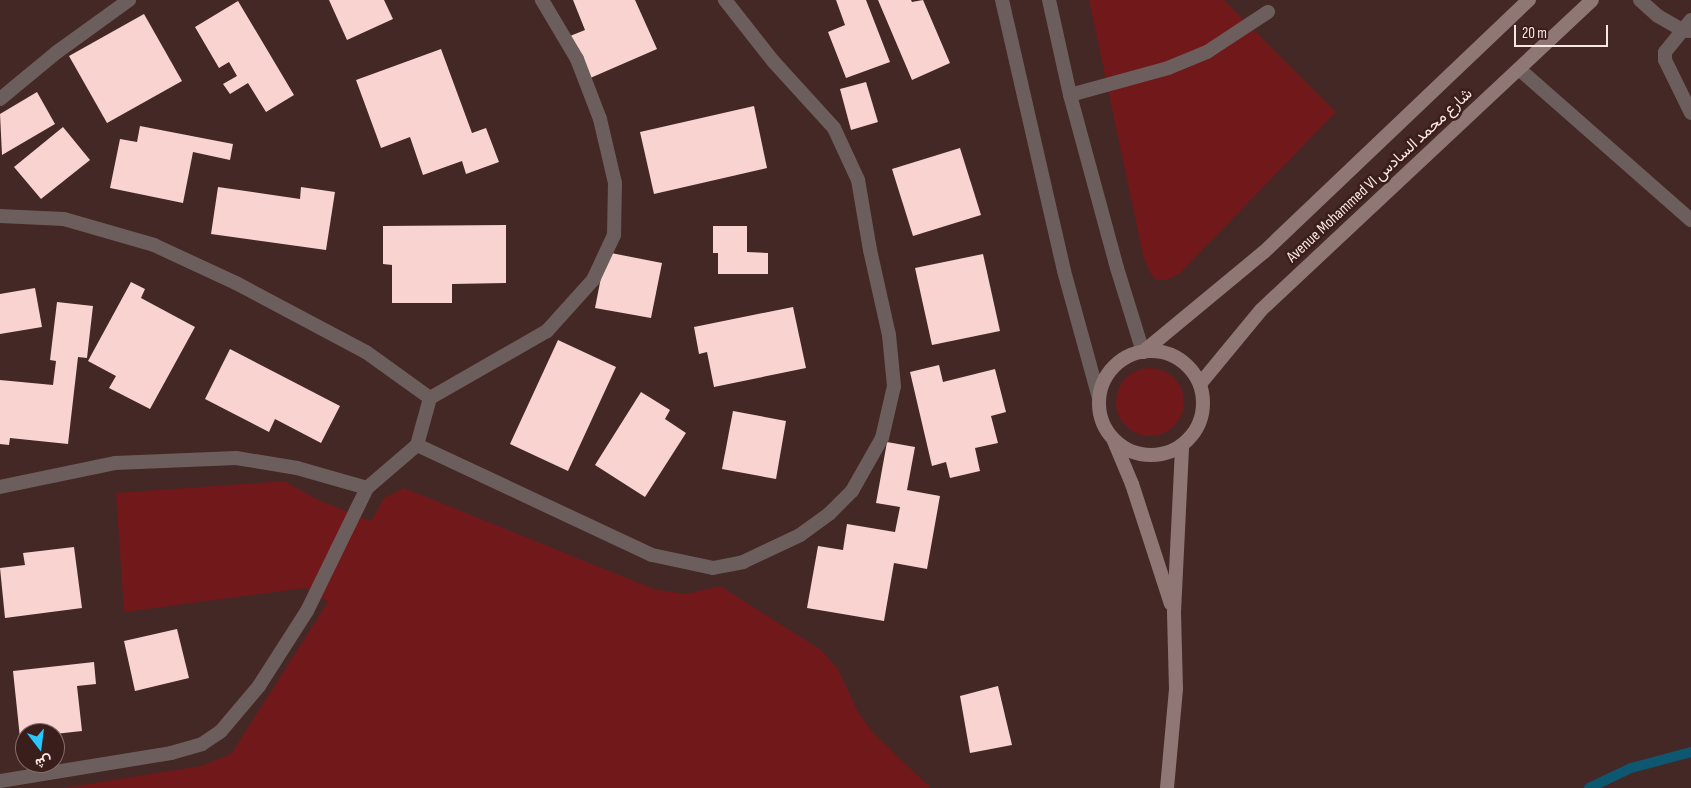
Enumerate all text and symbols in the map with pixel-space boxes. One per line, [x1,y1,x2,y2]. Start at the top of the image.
scale bar [1516,15,1610,47]
text: 20 m [1522,24,1547,43]
street label: Avenue Mohammed VI شارع محمد السادس [1283,85,1477,267]
north arrow [15,723,65,773]
text: ش [33,752,54,772]

